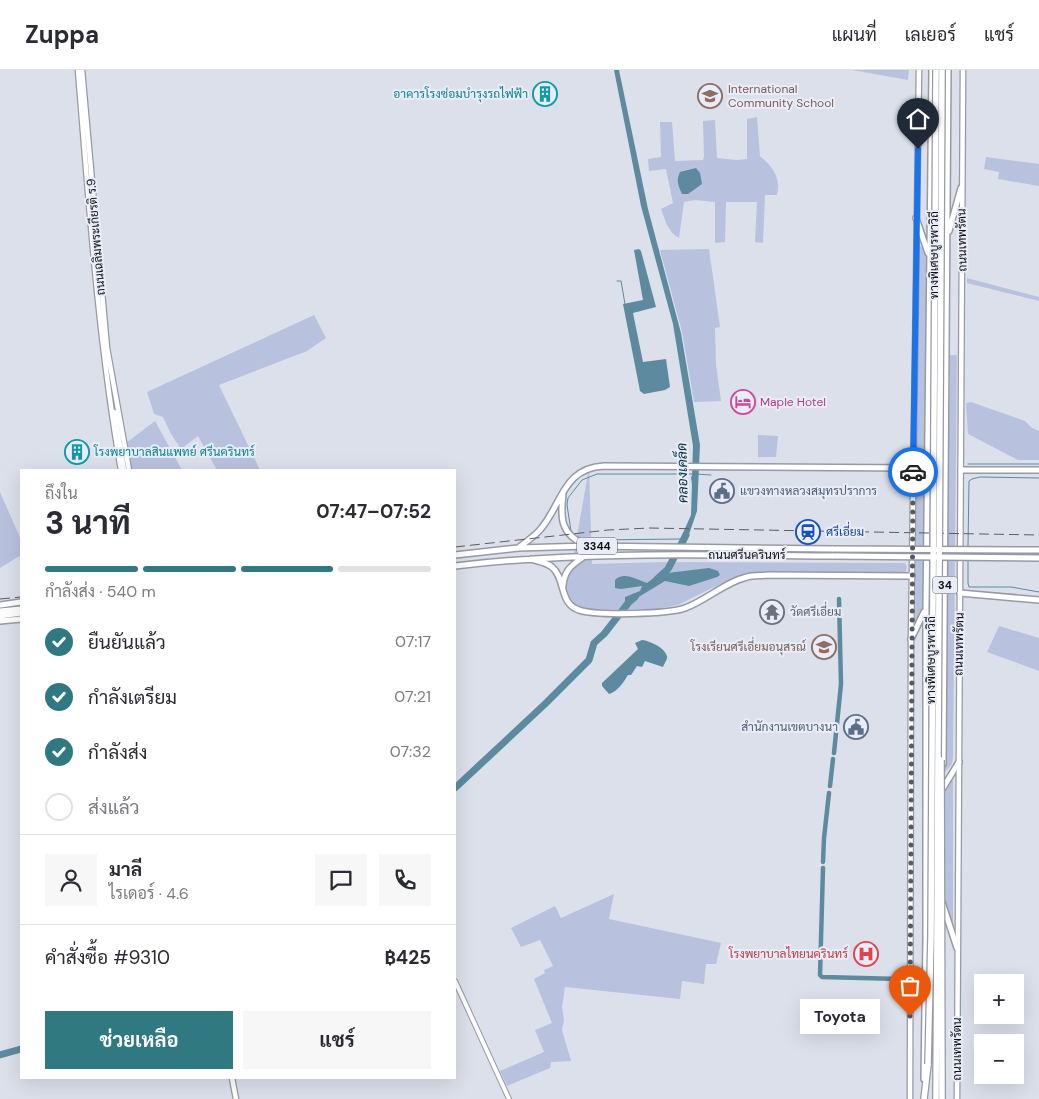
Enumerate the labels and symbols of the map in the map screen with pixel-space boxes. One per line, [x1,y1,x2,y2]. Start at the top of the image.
building icon: อาคารโรงซ่อมบำรุงรถไฟฟ้า [532,81,558,107]
place label: International Community School [728,81,834,111]
school or university icon: International Community School [697,83,723,109]
place label: อาคารโรงซ่อมบำรุงรถไฟฟ้า [393,86,528,103]
pin [897,98,939,149]
street label: ถนนเฉลิมพระเกียรติ ร.9 [83,178,109,296]
street label: ถนนเทพรัตน [953,208,971,272]
street label: ทางพิเศษบูรพาวิถี [926,211,942,299]
hotel icon: Maple Hotel [730,389,756,415]
place label: Maple Hotel [760,394,826,410]
building icon: โรงพยาบาลสินแพทย์ ศรีนครินทร์ [64,439,90,465]
water label: คลองเคล็ด [672,443,692,503]
place label: โรงพยาบาลสินแพทย์ ศรีนครินทร์ [93,444,255,460]
courier [888,447,938,497]
public building icon: แขวงทางหลวงสมุทรปราการ [709,478,735,504]
place label: แขวงทางหลวงสมุทรปราการ [740,483,877,500]
station icon: ศรีเอี่ยม [795,519,821,545]
place label: ศรีเอี่ยม [826,521,864,540]
road number: 3344 [577,538,617,554]
street label: ถนนศรีนครินทร์ [708,547,786,563]
road number: 34 [932,576,958,594]
temple icon: วัดศรีเอี่ยม [759,599,785,625]
place label: วัดศรีเอี่ยม [790,601,841,620]
street label: ถนนเทพรัตน [950,612,968,676]
street label: ทางพิเศษบูรพาวิถี [923,616,939,704]
school or university icon: โรงเรียนศรีเอี่ยมอนุสรณ์ [811,634,837,660]
place label: โรงเรียนศรีเอี่ยมอนุสรณ์ [690,636,806,656]
public building icon: สำนักงานเขตบางนา [843,714,869,740]
place label: สำนักงานเขตบางนา [741,719,838,735]
hospital icon: โรงพยาบาลไทยนครินทร์ [853,941,879,967]
place label: โรงพยาบาลไทยนครินทร์ [728,946,848,962]
pin [889,965,931,1016]
callout: Toyota [800,998,880,1034]
street label: ถนนเทพรัตน [949,1017,965,1081]

